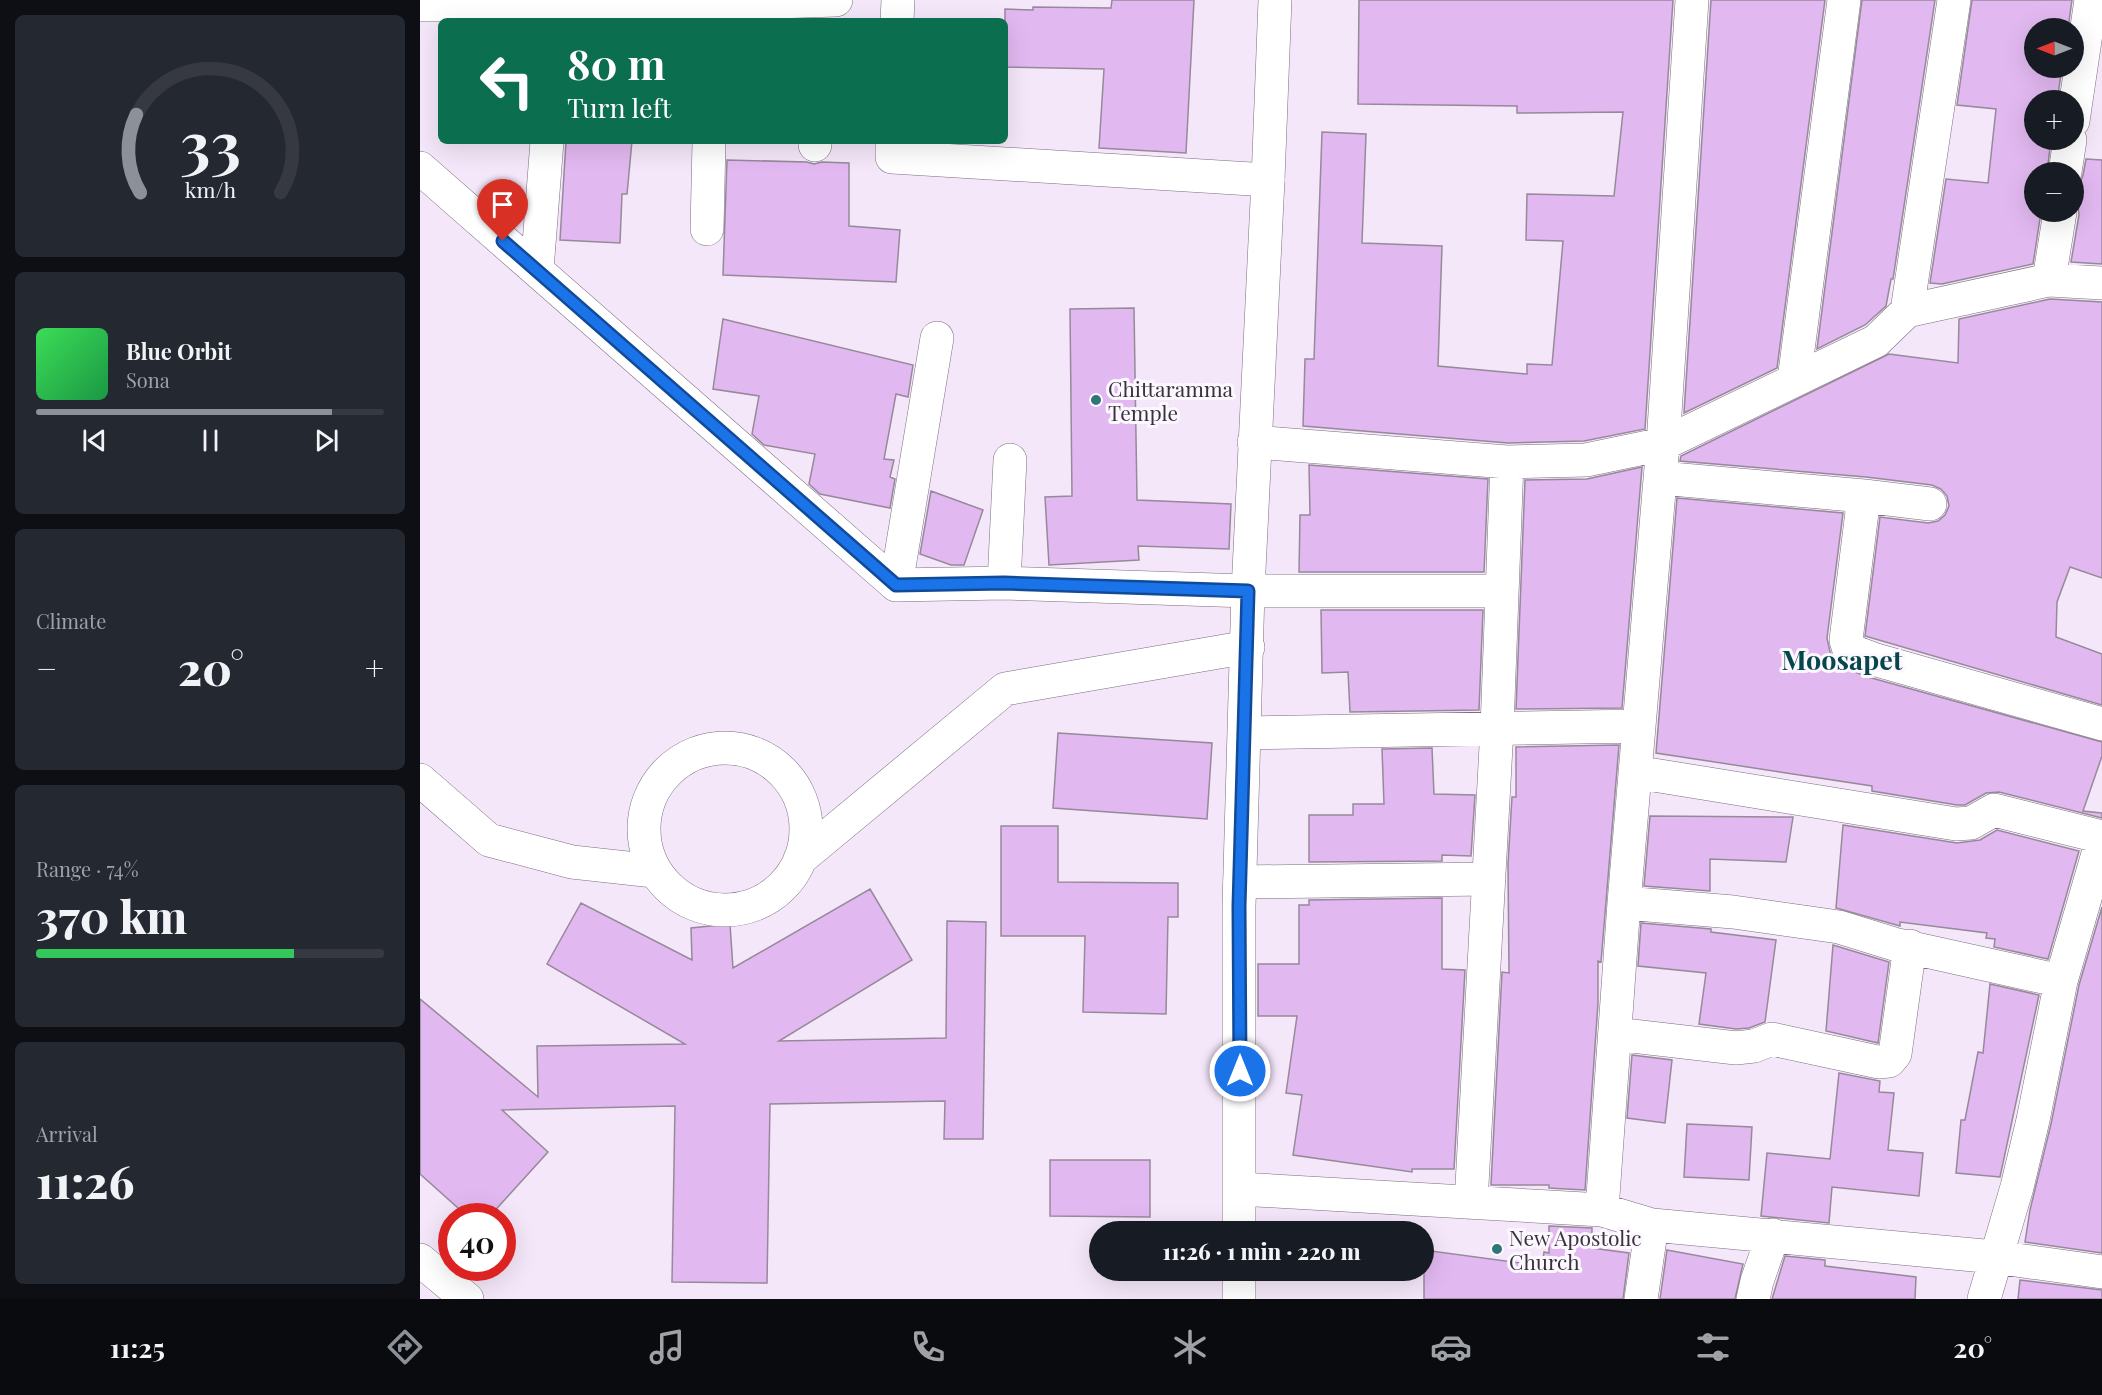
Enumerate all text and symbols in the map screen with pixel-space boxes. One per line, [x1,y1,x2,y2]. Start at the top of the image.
north arrow [2024,18,2084,78]
map controls [2024,18,2084,222]
text: 80 m [567,35,665,91]
icon: left [468,42,546,120]
text: Turn left [567,89,671,125]
button: + [2024,90,2084,150]
text: 33 [180,99,240,183]
button: − [2024,162,2084,222]
text: km/h [184,175,236,203]
pin [477,179,528,241]
icon: arrive [486,188,519,221]
text: Blue Orbit [126,336,232,366]
text: Sona [126,366,170,393]
place label: Chittaramma Temple [1108,374,1234,426]
marker: Chittaramma Temple [1089,393,1103,407]
icon: previous [78,424,111,457]
icon: pause [194,424,227,457]
icon: next [310,424,343,457]
text: Climate [36,607,106,634]
text: 20° [178,637,244,697]
district label: Moosapet [1782,641,1903,677]
text: − [36,645,57,689]
text: + [365,645,384,689]
text: Range · 74% [36,855,139,882]
text: 370 km [36,885,187,945]
position arrow [1208,1039,1272,1103]
text: Arrival [36,1120,98,1147]
text: 11:26 [36,1150,134,1210]
speed limit sign: 40 [438,1203,516,1281]
place label: New Apostolic Church [1509,1223,1642,1275]
text: 11:26 · 1 min · 220 m [1163,1236,1360,1266]
marker: New Apostolic Church [1490,1242,1504,1256]
icon: directions [384,1326,426,1368]
icon: music [646,1326,688,1368]
icon: phone [907,1326,949,1368]
icon: climate [1169,1326,1211,1368]
icon: car [1430,1326,1472,1368]
icon: filters [1692,1326,1734,1368]
text: 11:25 [110,1329,165,1365]
text: 20° [1953,1329,1992,1365]

